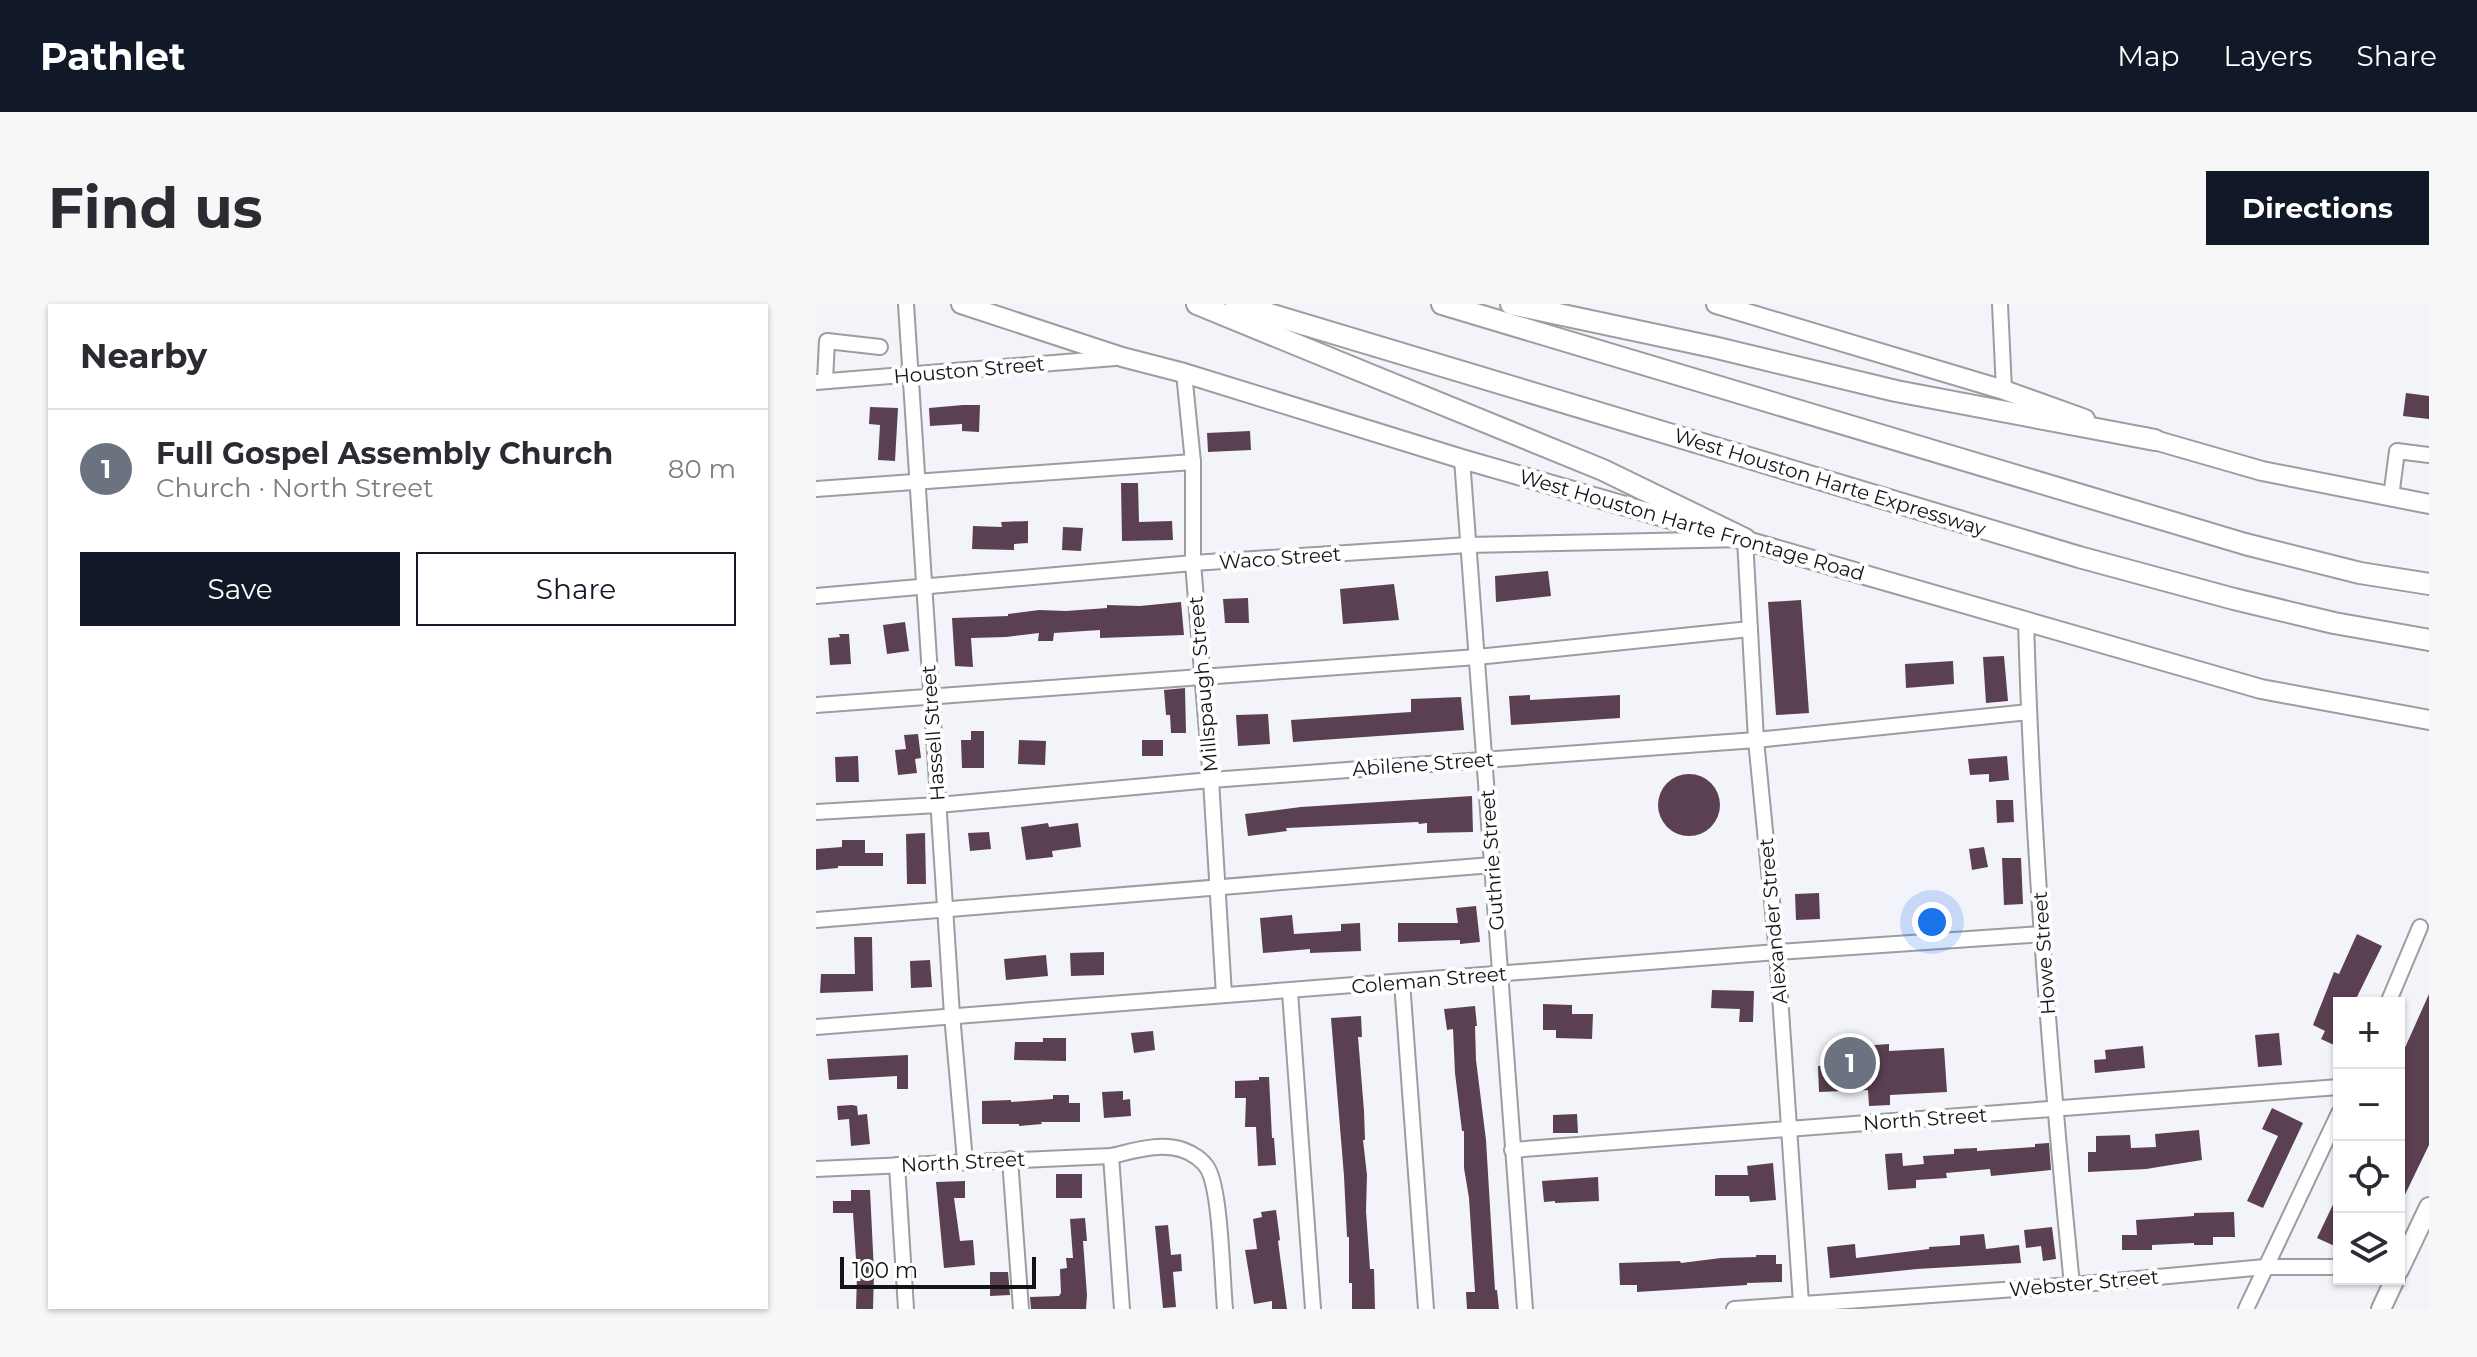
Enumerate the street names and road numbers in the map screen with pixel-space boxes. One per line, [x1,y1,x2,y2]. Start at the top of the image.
street label: Houston Street [892,351,1046,389]
street label: West Houston Harte Expressway [1671,423,1989,541]
street label: West Houston Harte Frontage Road [1517,464,1867,586]
street label: Waco Street [1218,542,1342,574]
street label: Millspaugh Street [1183,595,1223,773]
street label: Hassell Street [916,664,950,802]
street label: Abilene Street [1351,747,1495,781]
street label: Guthrie Street [1475,789,1509,931]
street label: Alexander Street [1754,837,1792,1005]
street label: Howe Street [2028,891,2060,1015]
street label: Coleman Street [1350,961,1508,999]
street label: North Street [1862,1103,1988,1135]
street label: North Street [900,1147,1026,1177]
street label: Webster Street [2008,1265,2160,1301]

